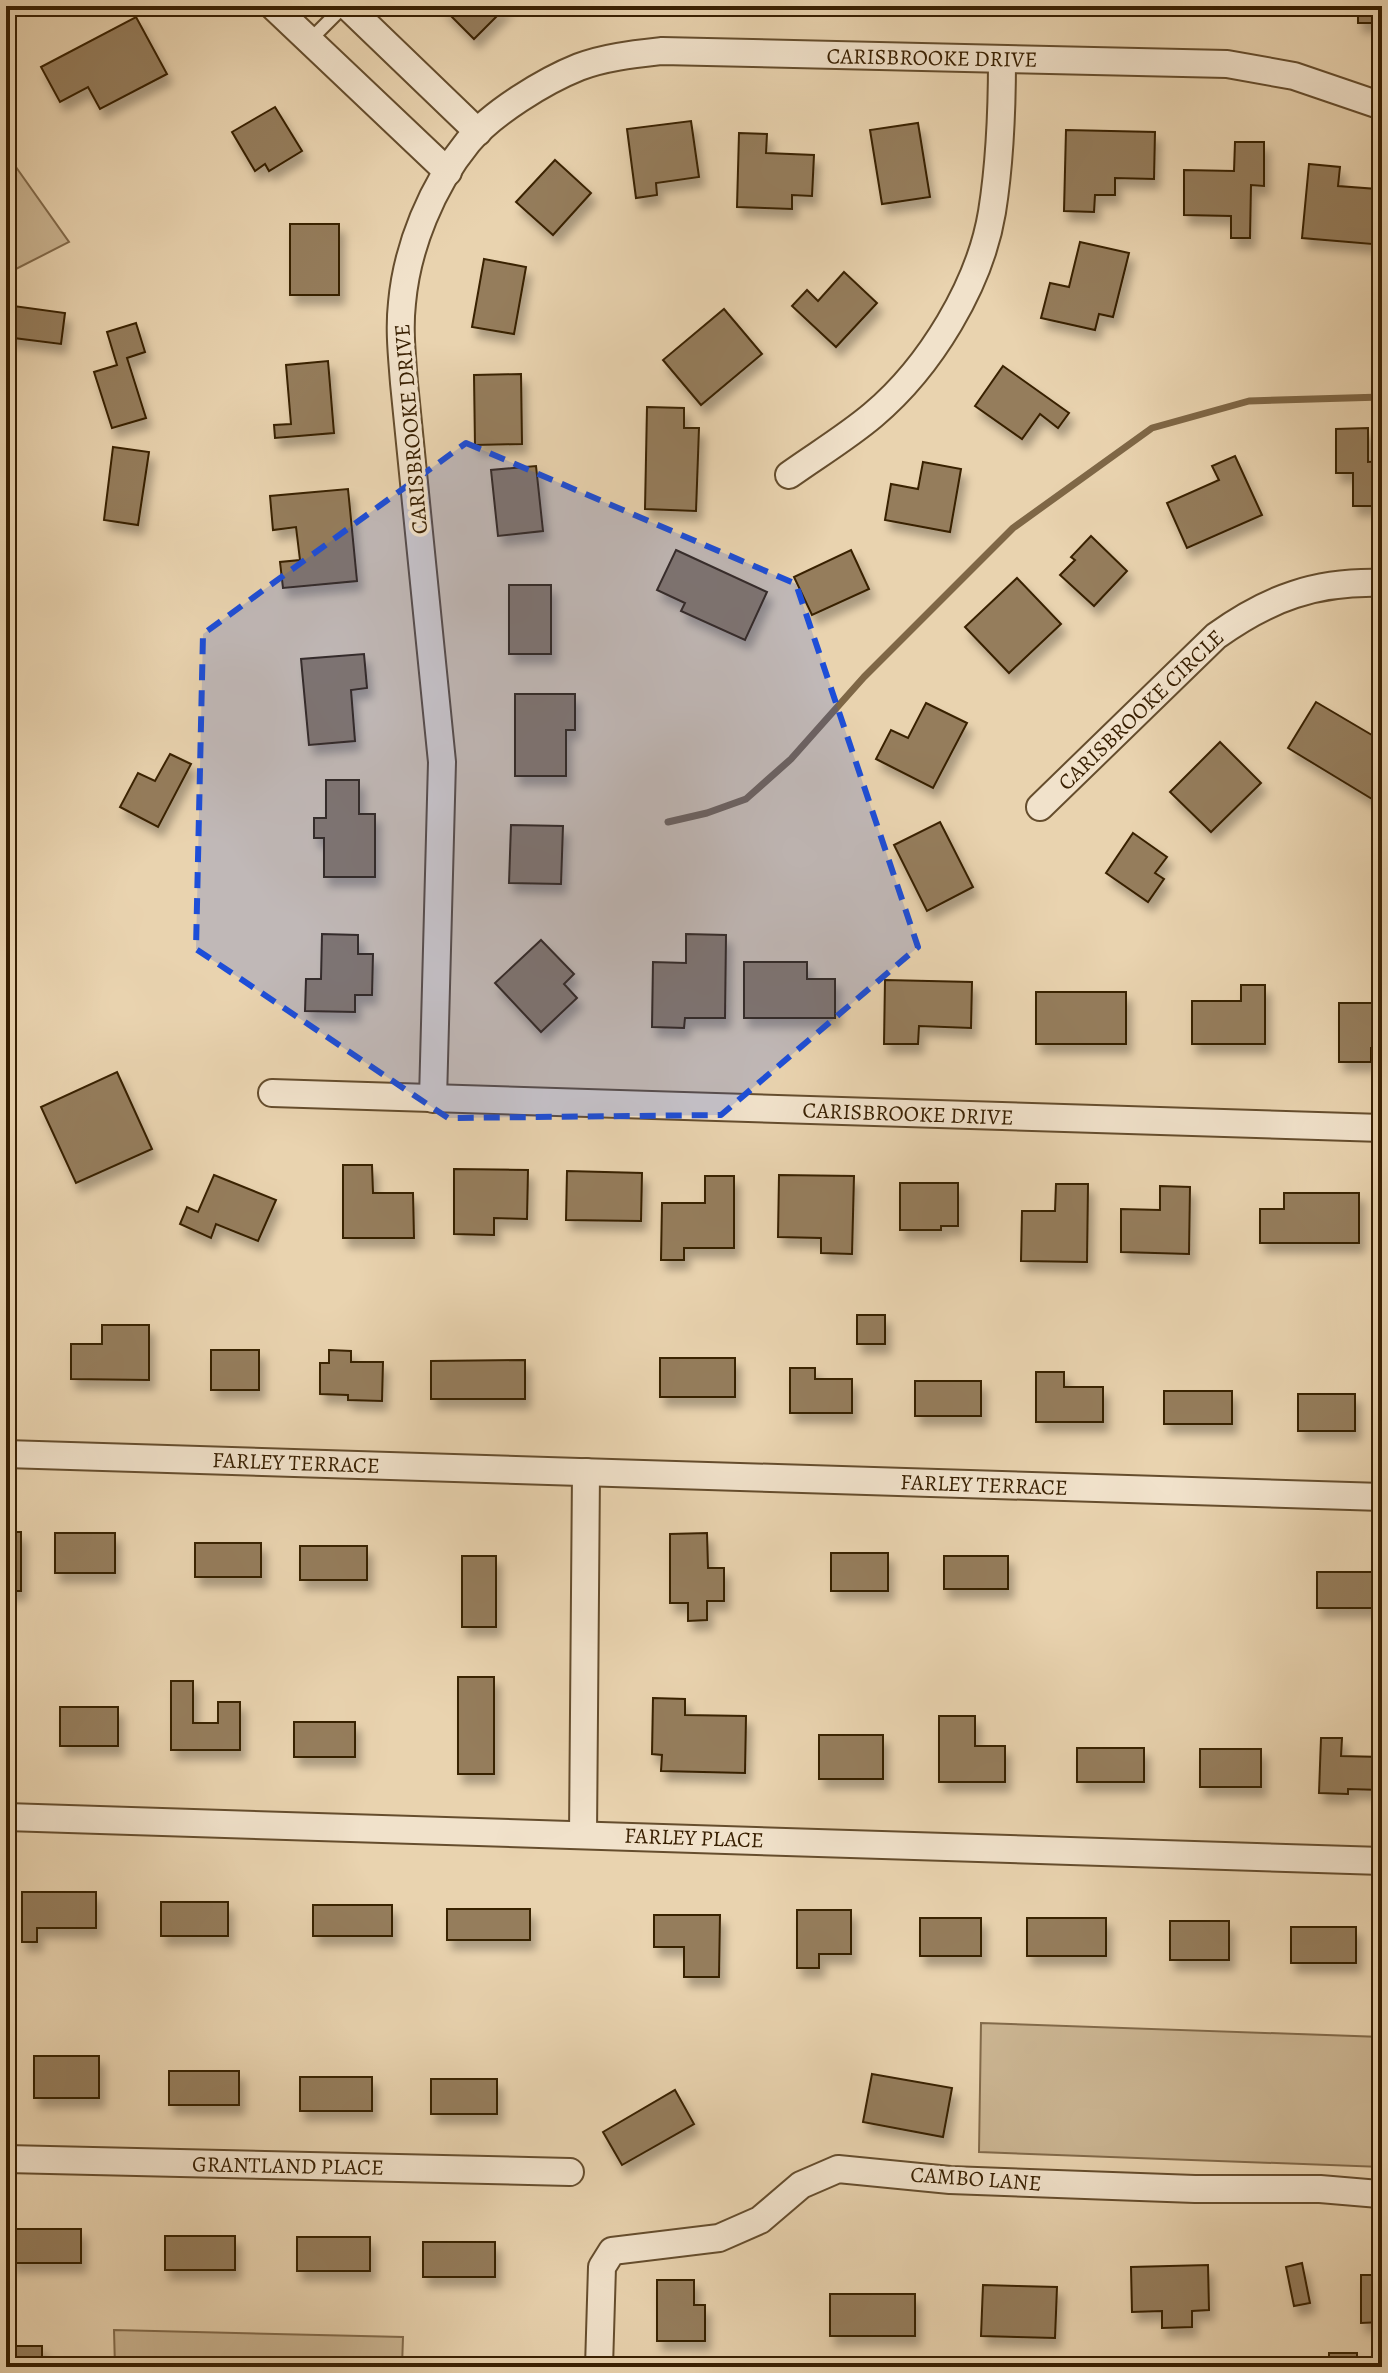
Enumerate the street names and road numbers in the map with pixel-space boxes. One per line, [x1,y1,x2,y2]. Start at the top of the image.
street label: CARISBROOKE DRIVE [826,41,1038,75]
street label: CARISBROOKE DRIVE [387,323,435,535]
street label: CARISBROOKE CIRCLE [1051,623,1231,797]
street label: CARISBROOKE DRIVE [802,1095,1014,1133]
street label: FARLEY TERRACE [212,1445,380,1481]
street label: FARLEY TERRACE [900,1467,1068,1503]
street label: FARLEY PLACE [624,1821,764,1855]
street label: GRANTLAND PLACE [192,2149,384,2183]
street label: CAMBO LANE [909,2159,1043,2199]

